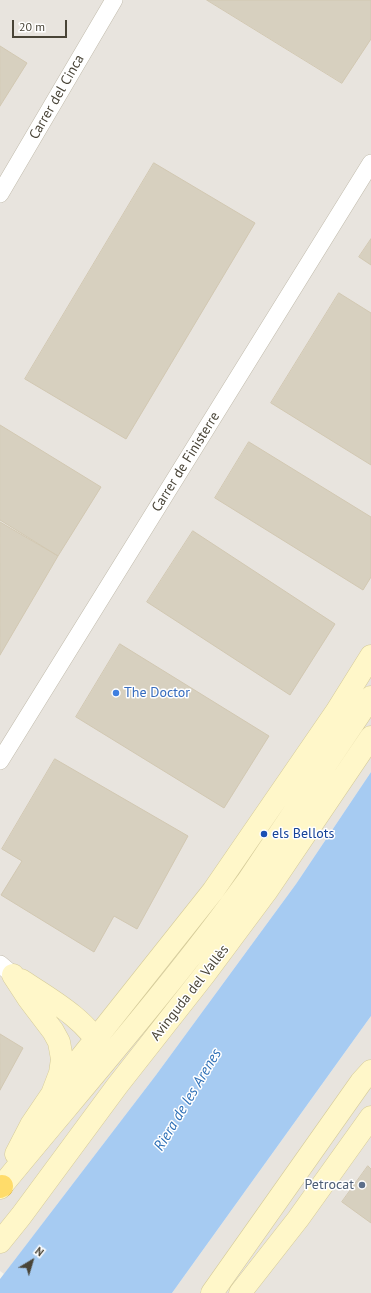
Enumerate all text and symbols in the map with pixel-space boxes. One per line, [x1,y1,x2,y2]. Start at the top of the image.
scale bar [14,12,69,38]
text: 20 m [19,19,45,34]
street label: Carrer del Cinca [26,52,88,142]
street label: Carrer de Finisterre [148,409,224,515]
place label: The Doctor [124,685,190,701]
marker: The Doctor [111,688,121,698]
place label: els Bellots [272,826,334,842]
marker: els Bellots [259,829,269,839]
street label: Avinguda del Vallès [147,942,233,1044]
water label: Riera de les Arenes [150,1046,226,1154]
place label: Petrocat [305,1177,354,1193]
marker: Petrocat [357,1180,367,1190]
north arrow [12,1241,52,1281]
text: N [32,1244,47,1259]

